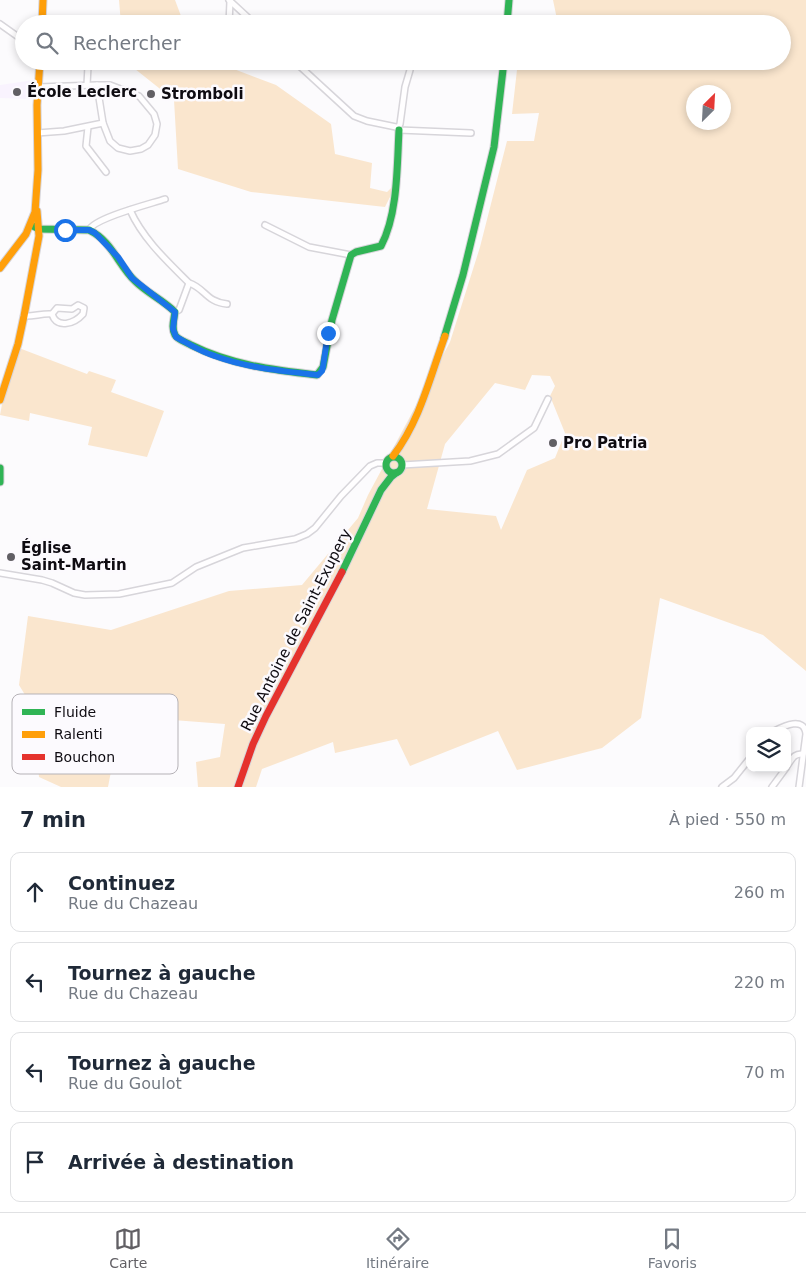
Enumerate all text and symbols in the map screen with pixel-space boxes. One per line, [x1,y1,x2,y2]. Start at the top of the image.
search box [15,15,791,70]
icon: search [33,29,61,57]
text: Rechercher [73,32,181,54]
place label: École Leclerc [27,82,137,101]
place label: Stromboli [161,85,244,103]
north arrow [686,85,731,130]
marker: École Leclerc [11,86,23,98]
marker: Stromboli [145,88,157,100]
route start [54,219,77,242]
route end [317,322,340,345]
place label: Pro Patria [563,434,647,452]
marker: Pro Patria [547,437,559,449]
street label: Rue Antoine de Saint-Exupery [237,526,355,734]
place label: Église Saint-Martin [21,538,127,574]
marker: Église Saint-Martin [5,551,17,563]
legend [12,694,178,774]
text: Fluide [54,704,96,720]
text: Ralenti [54,726,103,742]
map controls [746,727,791,772]
button: layers [746,727,791,772]
text: Bouchon [54,749,115,765]
text: 7 min [20,808,86,832]
text: À pied · 550 m [669,810,786,829]
text: Continuez [68,872,175,894]
icon: ahead [21,878,49,906]
text: 260 m [734,883,785,902]
text: Rue du Chazeau [68,894,198,913]
text: Tournez à gauche [68,962,256,984]
icon: left [21,968,49,996]
text: 220 m [734,973,785,992]
text: Rue du Chazeau [68,984,198,1003]
text: Tournez à gauche [68,1052,256,1074]
icon: left [21,1058,49,1086]
text: 70 m [744,1063,785,1082]
text: Rue du Goulot [68,1074,182,1093]
icon: arrive [21,1148,49,1176]
text: Arrivée à destination [68,1151,294,1173]
tab: Carte [109,1225,147,1271]
tab: Itinéraire [366,1225,429,1271]
tab: Favoris [648,1225,697,1271]

